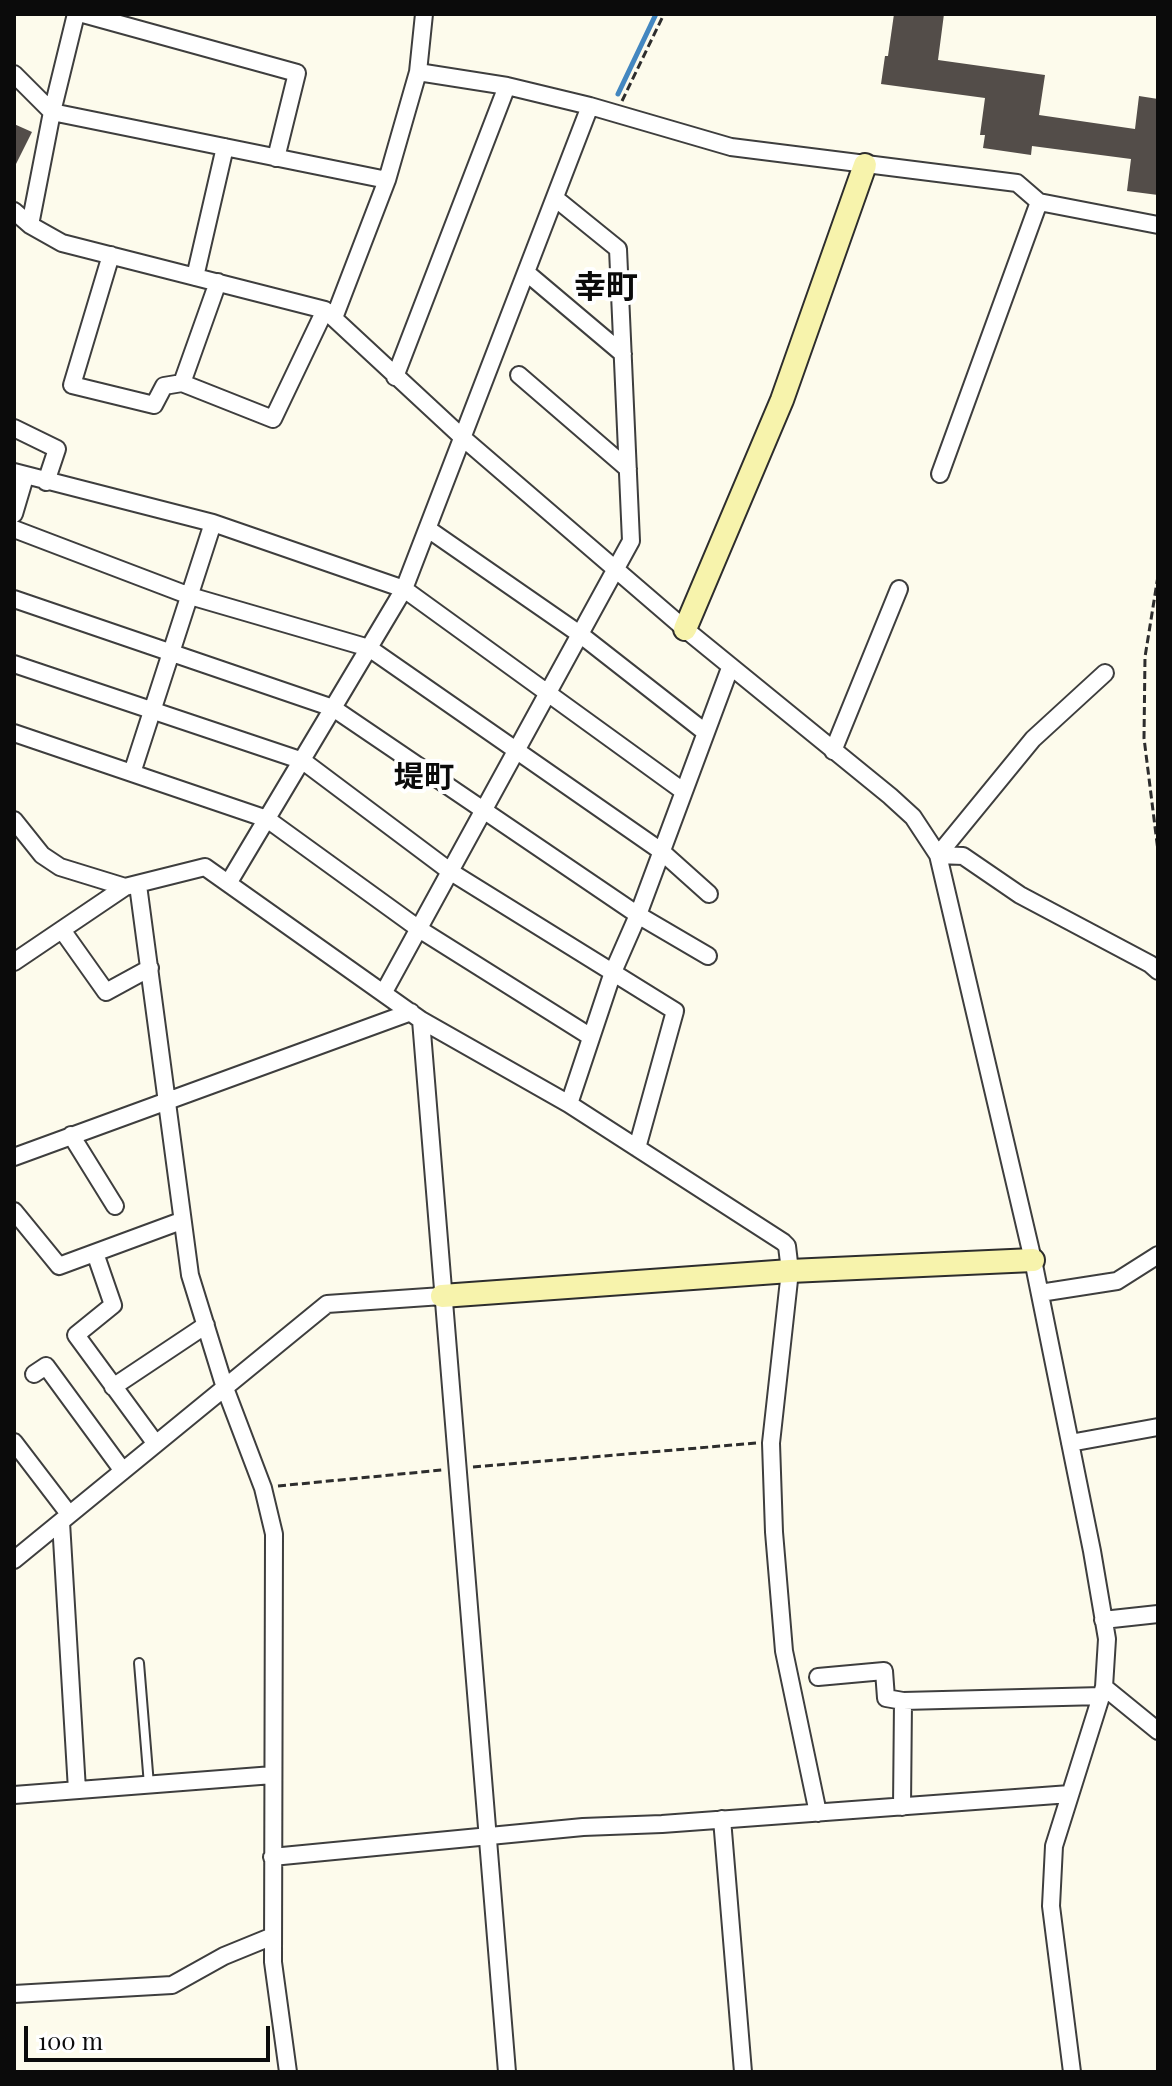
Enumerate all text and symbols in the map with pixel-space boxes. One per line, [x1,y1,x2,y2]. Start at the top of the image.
district label: 幸町 [574,269,638,307]
district label: 堤町 [394,760,454,796]
scale bar [28,2010,274,2060]
text: 100 m [38,2024,103,2056]

